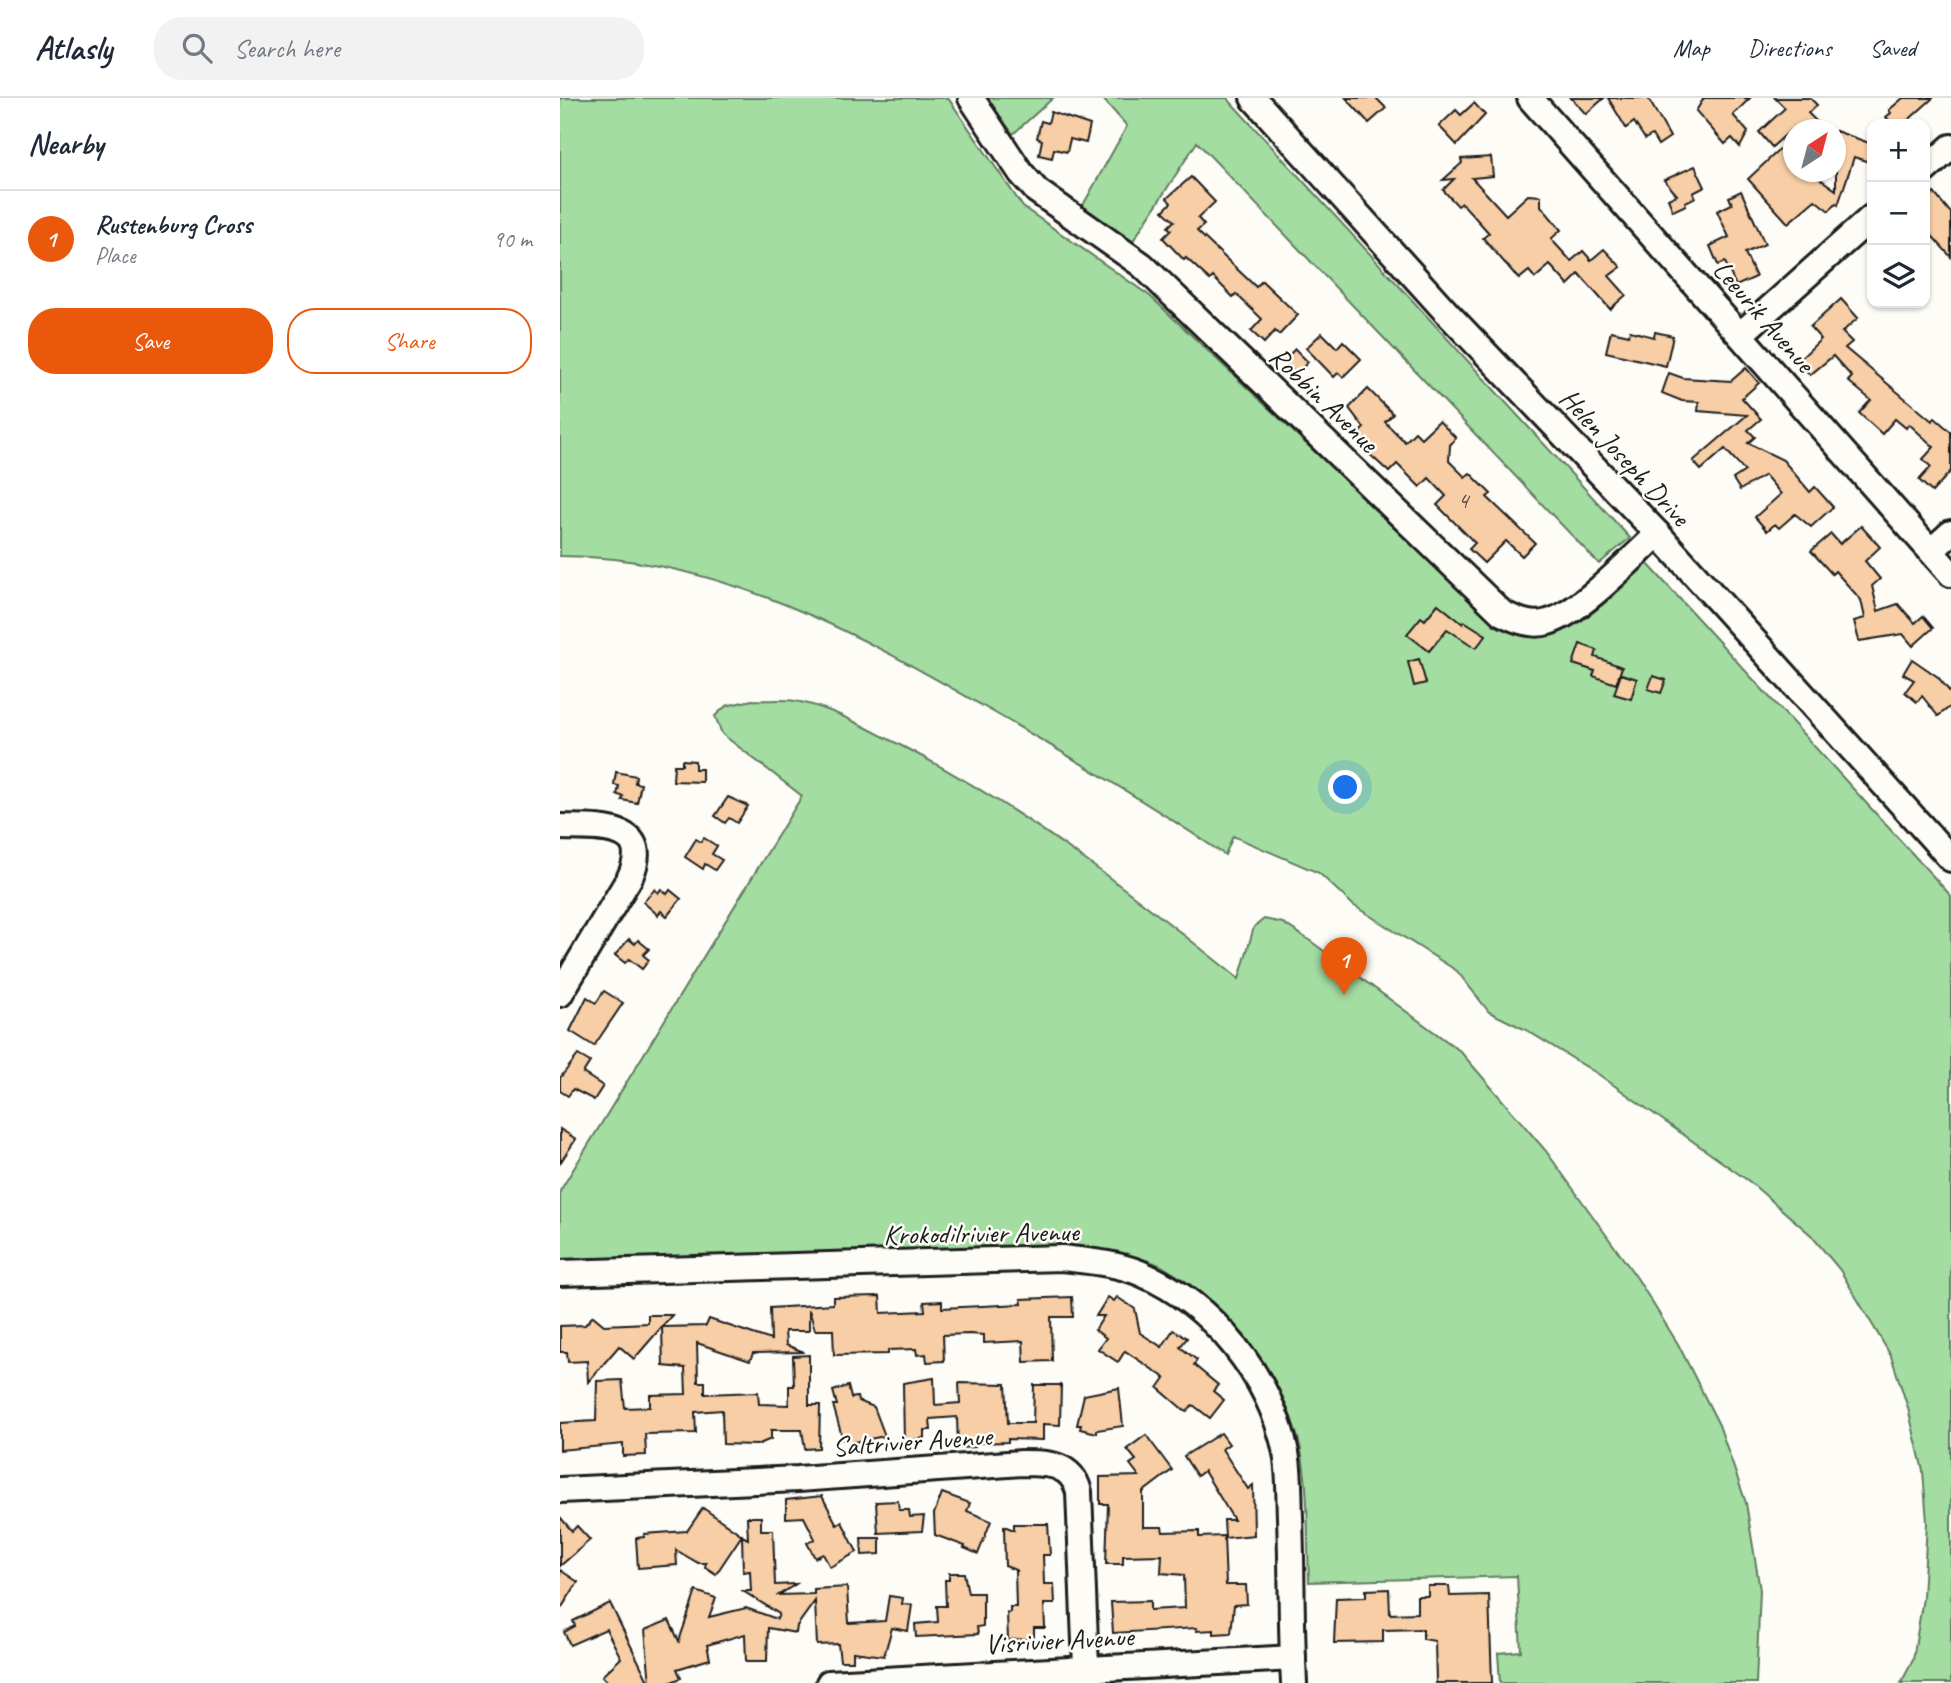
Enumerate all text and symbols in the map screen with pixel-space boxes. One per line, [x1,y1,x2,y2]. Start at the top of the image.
search box [154,17,644,80]
text: Atlasly [35,27,112,69]
icon: search [178,29,216,67]
text: Search here [234,32,340,65]
text: Map [1673,33,1710,63]
text: Directions [1748,33,1831,63]
text: Saved [1869,33,1916,63]
north arrow [1783,119,1846,182]
map controls [1867,119,1930,308]
button: + [1867,119,1930,182]
text: Nearby [28,125,104,163]
button: − [1867,182,1930,245]
text: Rustenburg Cross [95,208,252,241]
text: 1 [46,225,56,254]
text: 90 m [493,225,532,254]
text: Place [95,241,135,270]
button: layers [1867,245,1930,308]
street label: Leeurik Avenue [1706,253,1824,381]
button: Save [28,308,273,374]
button: Share [287,308,532,374]
street label: Robbin Avenue [1262,338,1387,461]
street label: Helen Joseph Drive [1552,381,1699,534]
house number: 4 [1458,485,1471,515]
your location [1328,770,1362,804]
pin: 1 [1321,937,1367,995]
street label: Krokodilrivier Avenue [883,1214,1081,1252]
street label: Saltrivier Avenue [831,1418,995,1464]
street label: Visrivier Avenue [984,1619,1136,1661]

